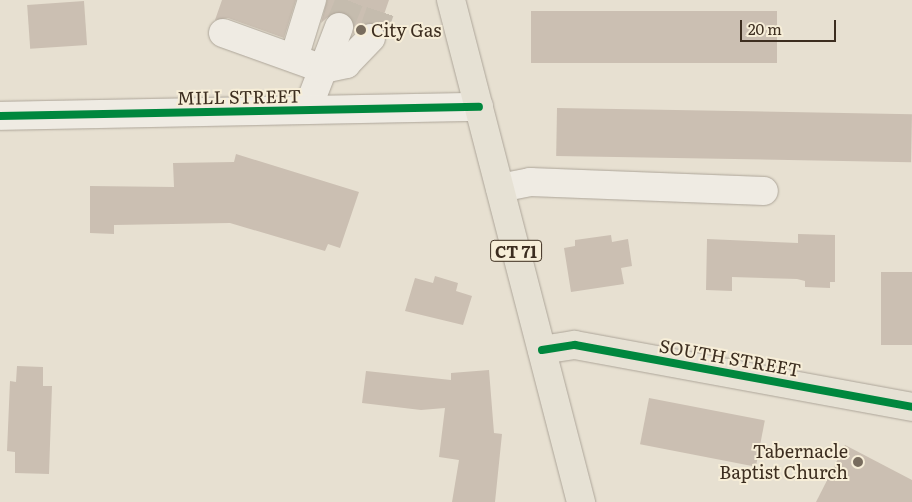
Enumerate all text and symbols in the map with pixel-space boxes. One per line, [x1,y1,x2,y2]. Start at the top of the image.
scale bar [742,10,838,42]
text: 20 m [748,17,782,40]
place label: City Gas [371,19,441,41]
marker: City Gas [355,24,367,36]
street label: MILL STREET [177,85,301,109]
road number: CT 71 [490,238,542,264]
street label: SOUTH STREET [658,335,802,381]
place label: Tabernacle Baptist Church [719,441,848,484]
marker: Tabernacle Baptist Church [852,456,864,468]

